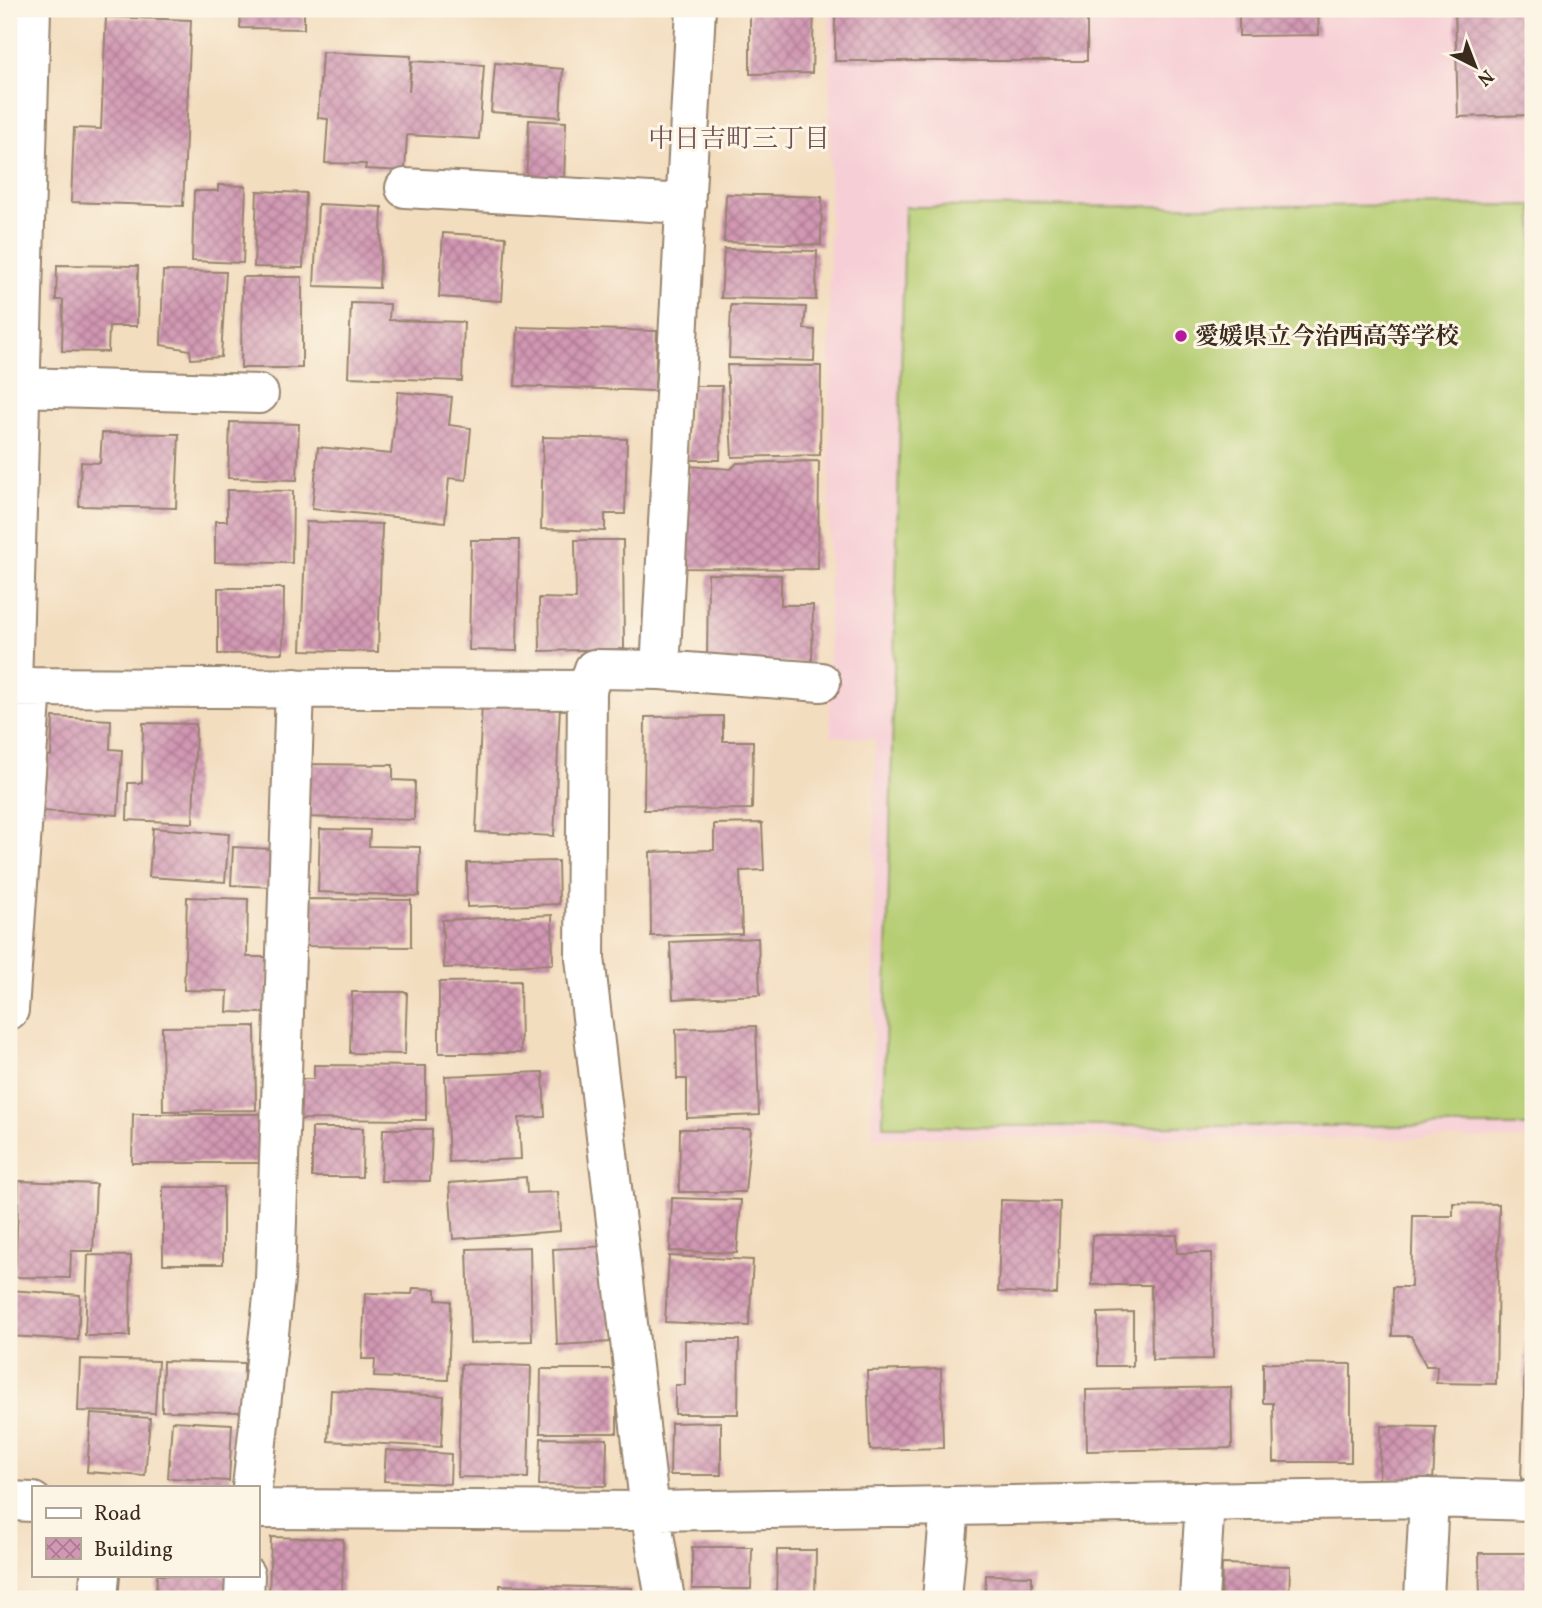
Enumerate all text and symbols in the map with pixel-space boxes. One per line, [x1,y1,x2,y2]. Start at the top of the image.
north arrow [1440,32,1510,102]
text: N [1471,63,1499,92]
district label: 中日吉町三丁目 [648,122,830,158]
place label: 愛媛県立今治西高等学校 [1195,321,1459,355]
marker: 愛媛県立今治西高等学校 [1173,328,1189,344]
legend [32,1486,259,1576]
text: Road [94,1500,141,1529]
text: Building [94,1536,173,1565]

